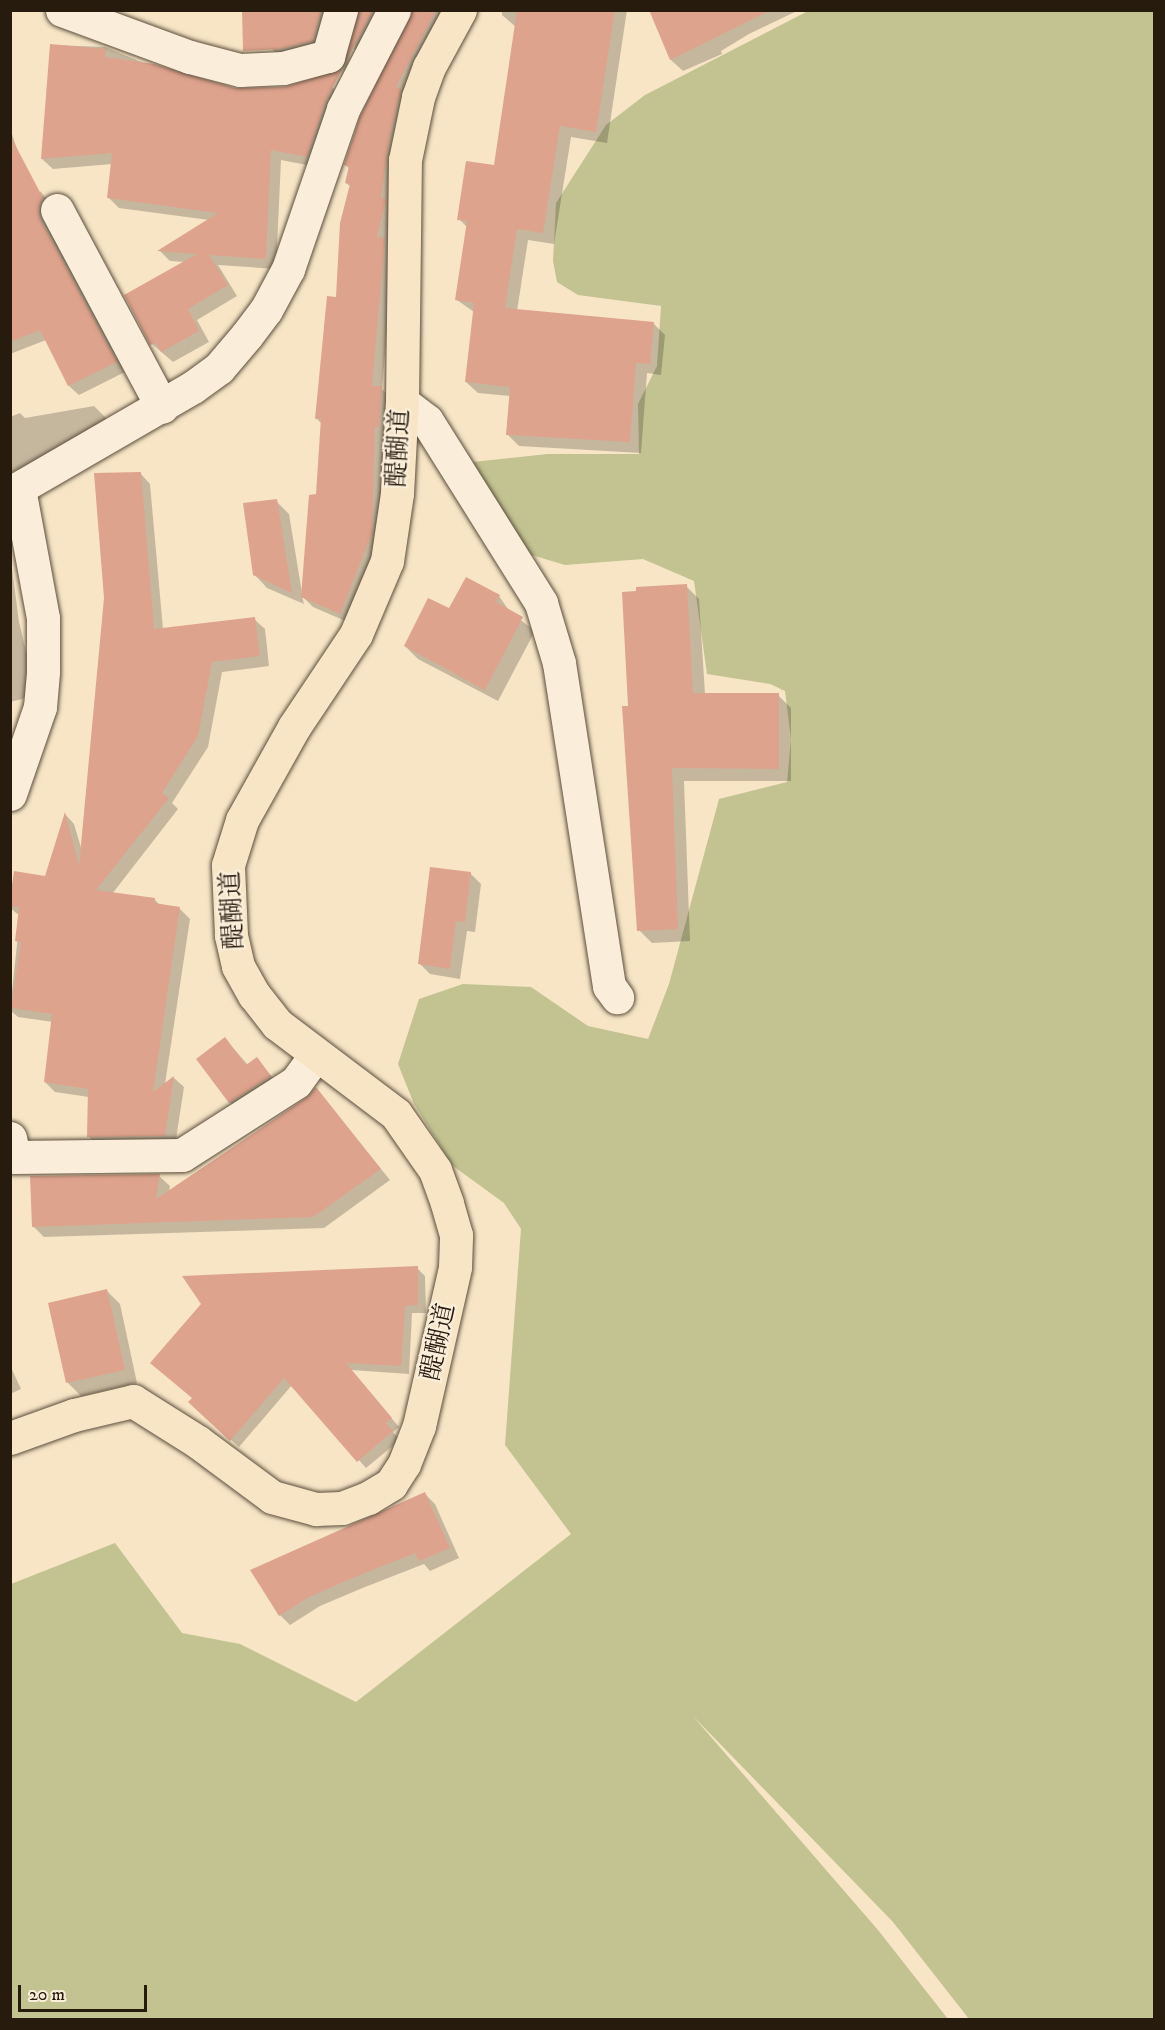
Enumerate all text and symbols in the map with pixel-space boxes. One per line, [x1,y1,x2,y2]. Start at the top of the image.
street label: 醍醐道 [381,408,417,488]
street label: 醍醐道 [215,870,251,950]
street label: 醍醐道 [416,1301,462,1383]
scale bar [21,1973,150,2011]
text: 20 m [29,1984,65,2006]

